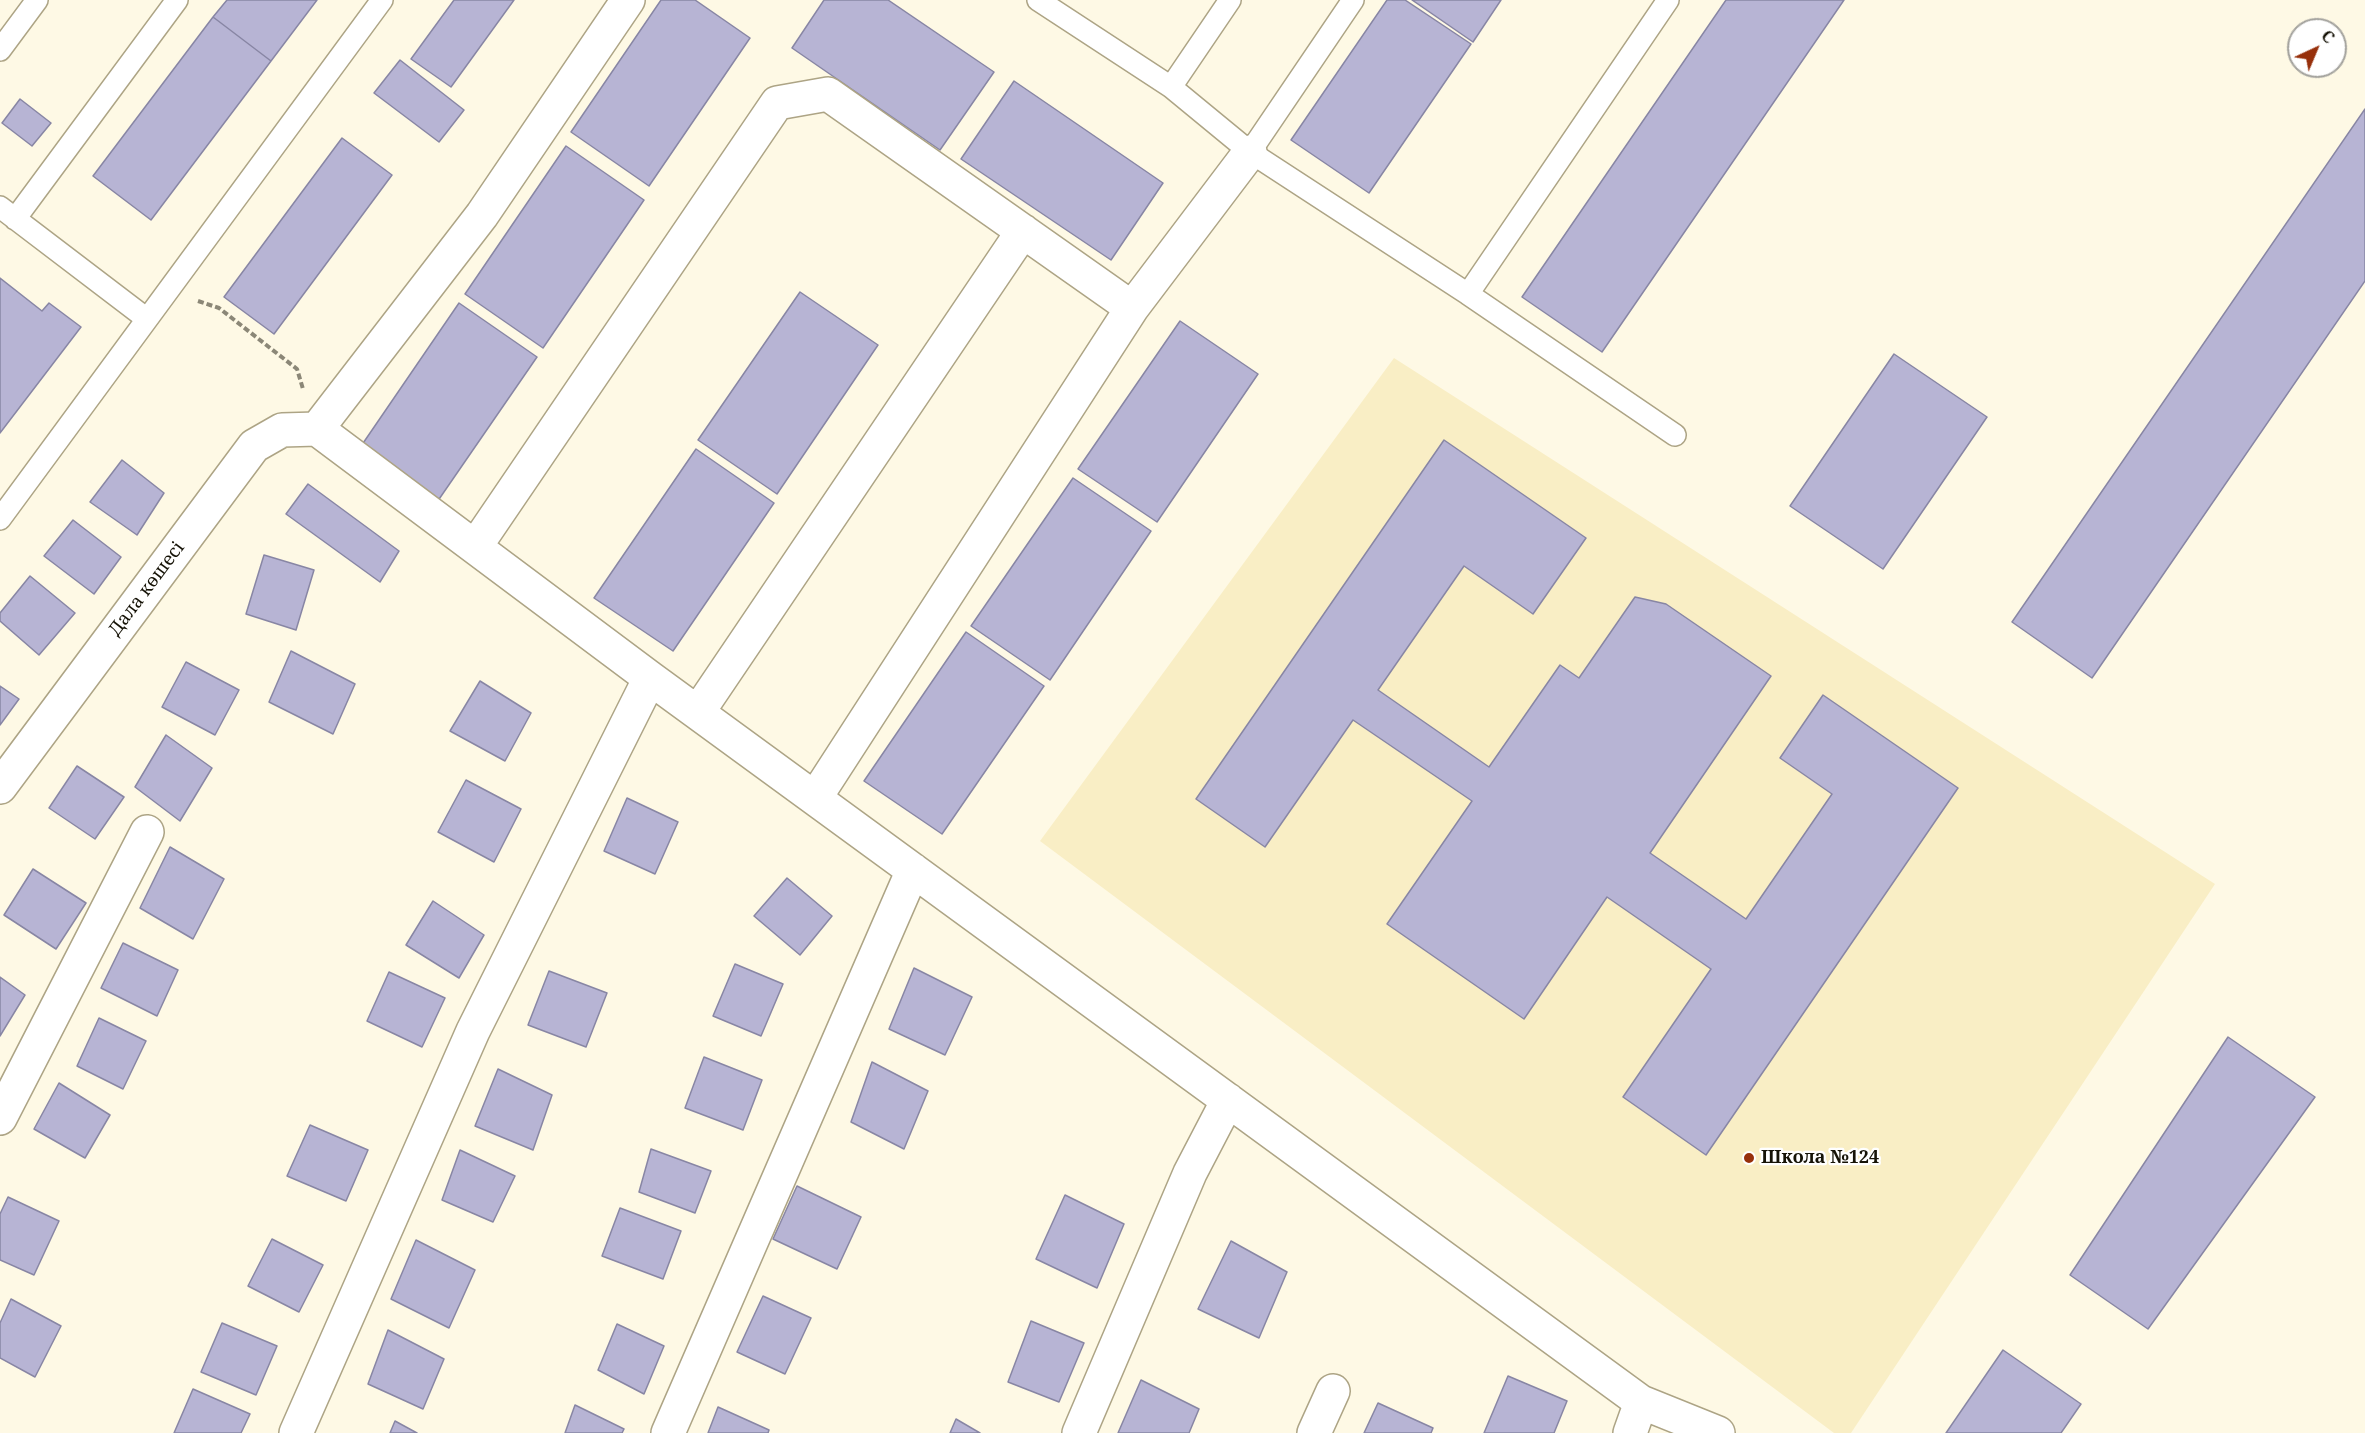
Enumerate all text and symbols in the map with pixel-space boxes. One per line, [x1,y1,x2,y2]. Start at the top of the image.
north arrow [2287,18,2347,78]
text: С [2317,25,2340,48]
street label: Дала көшесі [105,538,189,640]
place label: Школа №124 [1761,1147,1879,1169]
marker: Школа №124 [1742,1151,1756,1165]

